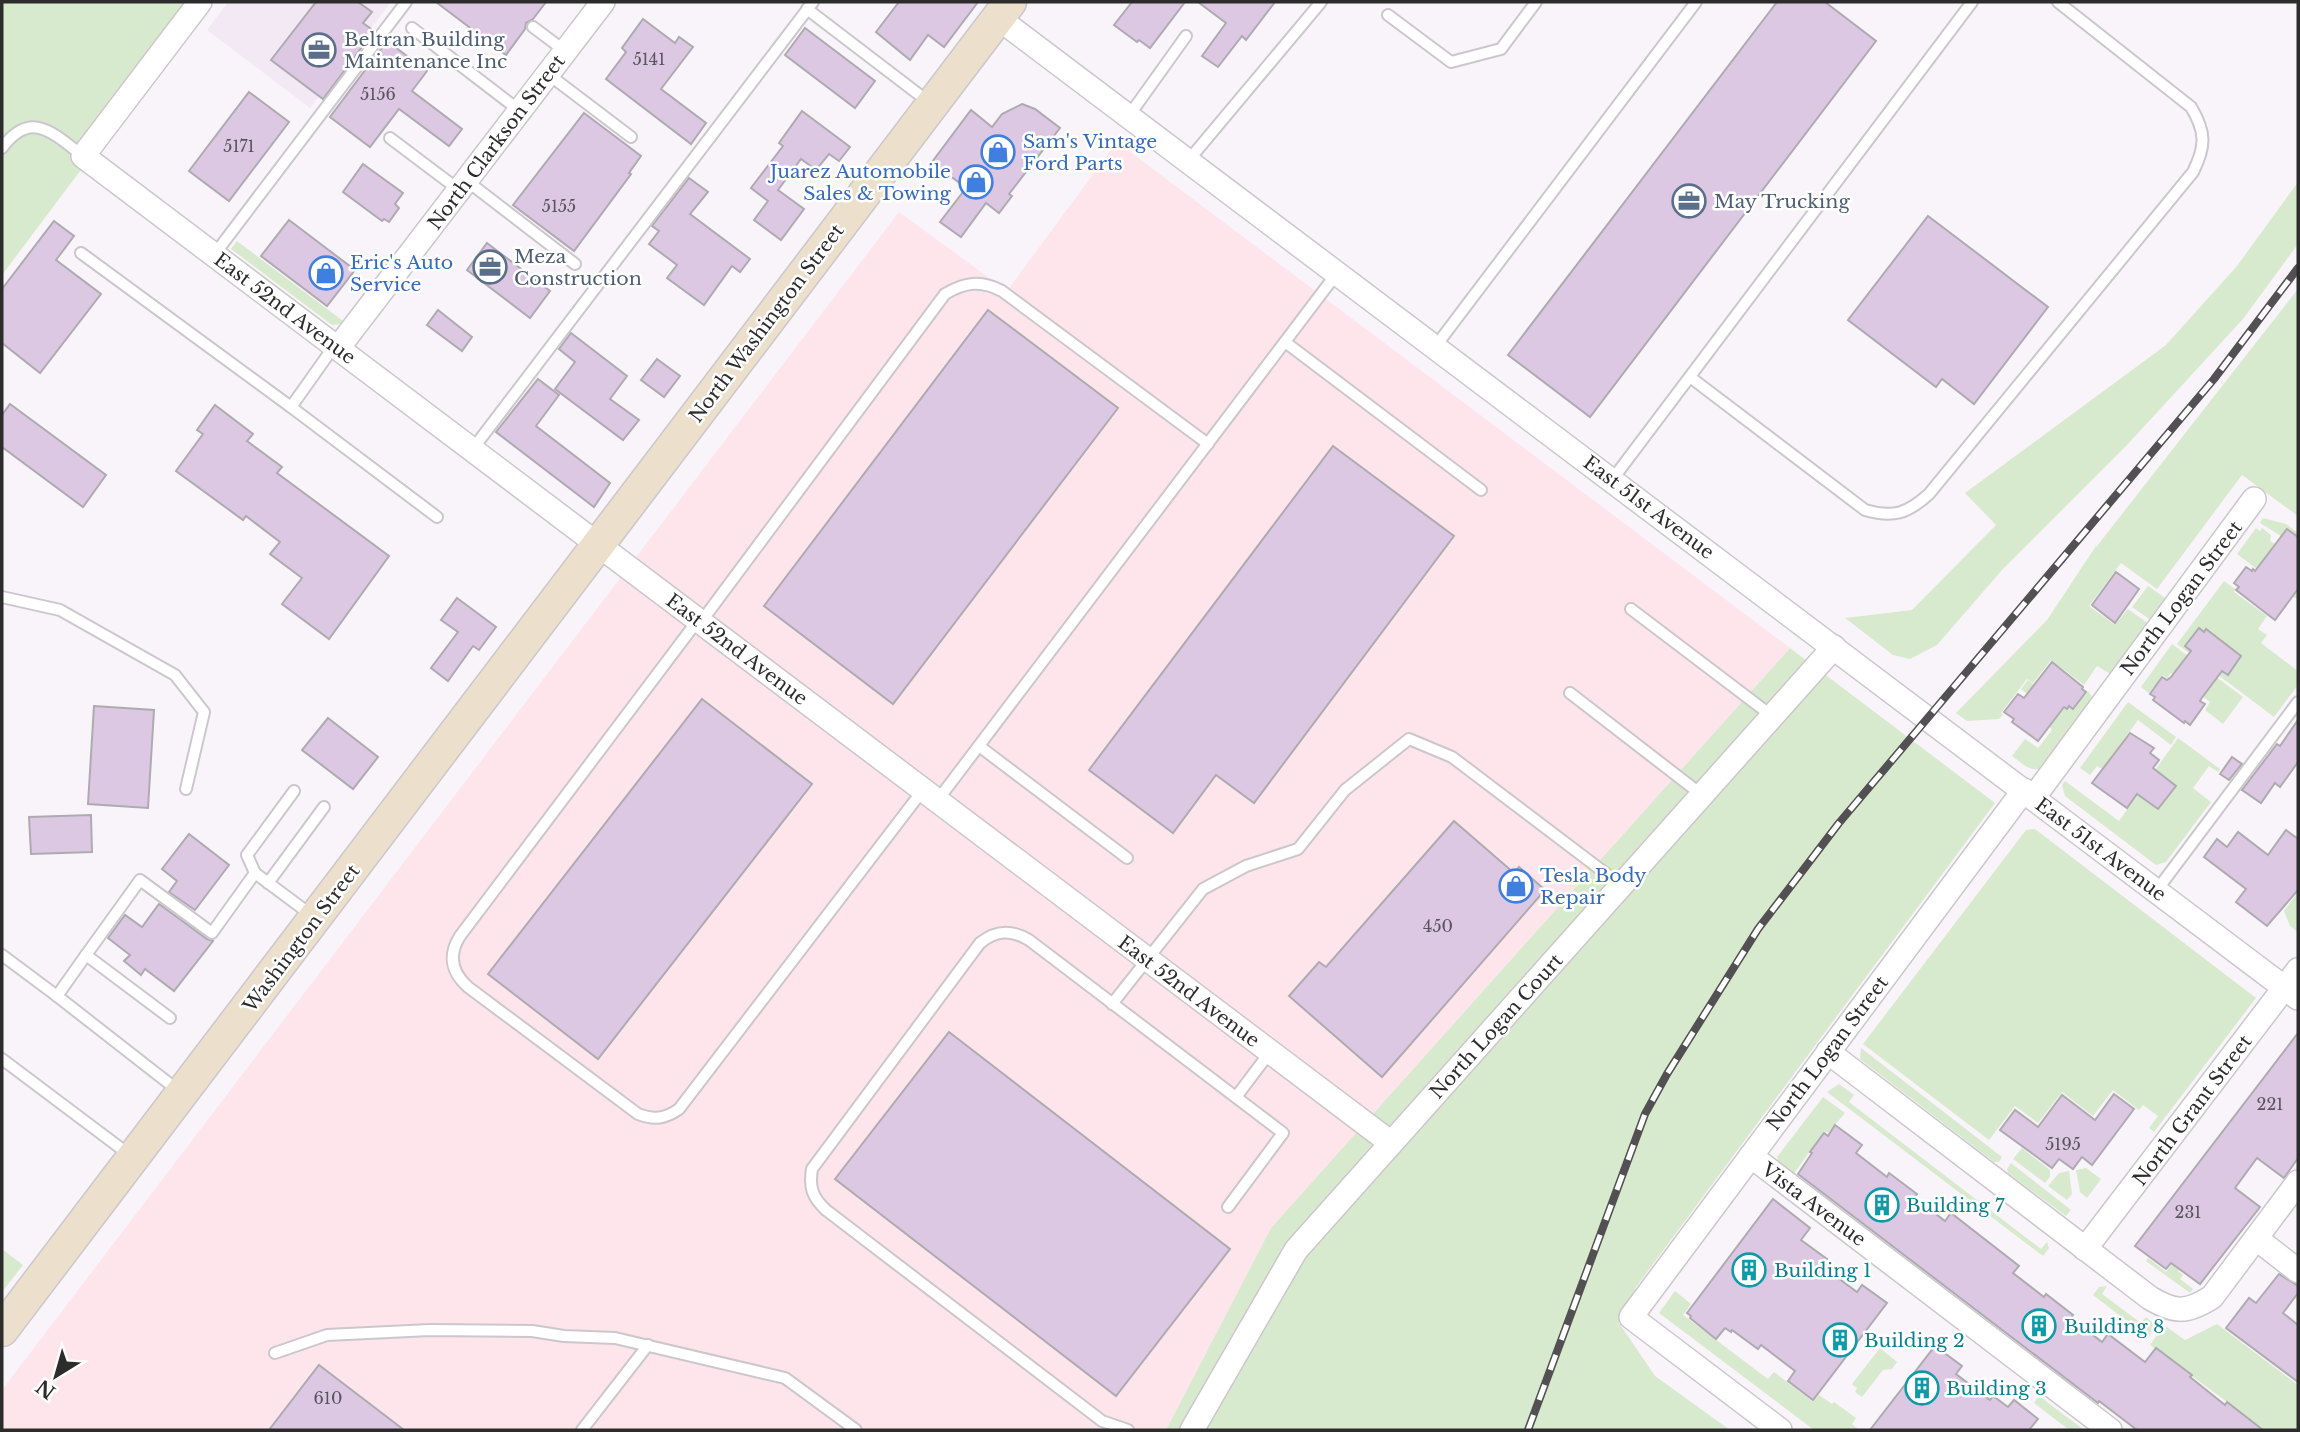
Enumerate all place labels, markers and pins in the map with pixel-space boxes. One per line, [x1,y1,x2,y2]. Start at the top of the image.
place label: Beltran Building Maintenance Inc [344,28,507,73]
office icon: Beltran Building Maintenance Inc [300,31,338,69]
place label: Sam's Vintage Ford Parts [1023,130,1157,175]
shop icon: Sam's Vintage Ford Parts [979,133,1017,171]
place label: Juarez Automobile Sales & Towing [767,160,952,205]
shop icon: Juarez Automobile Sales & Towing [957,163,995,201]
office icon: May Trucking [1670,182,1708,220]
place label: May Trucking [1714,190,1850,213]
place label: Meza Construction [514,245,642,290]
office icon: Meza Construction [471,248,509,286]
place label: Eric's Auto Service [350,251,453,296]
shop icon: Eric's Auto Service [307,254,345,292]
place label: Tesla Body Repair [1540,864,1647,909]
shop icon: Tesla Body Repair [1497,867,1535,905]
building icon: Building 7 [1863,1186,1901,1224]
place label: Building 7 [1906,1194,2005,1217]
building icon: Building 1 [1730,1251,1768,1289]
place label: Building 1 [1774,1259,1871,1282]
building icon: Building 8 [2020,1307,2058,1345]
place label: Building 8 [2064,1315,2164,1338]
building icon: Building 2 [1821,1321,1859,1359]
place label: Building 2 [1864,1329,1965,1352]
building icon: Building 3 [1903,1369,1941,1407]
place label: Building 3 [1946,1377,2047,1400]

